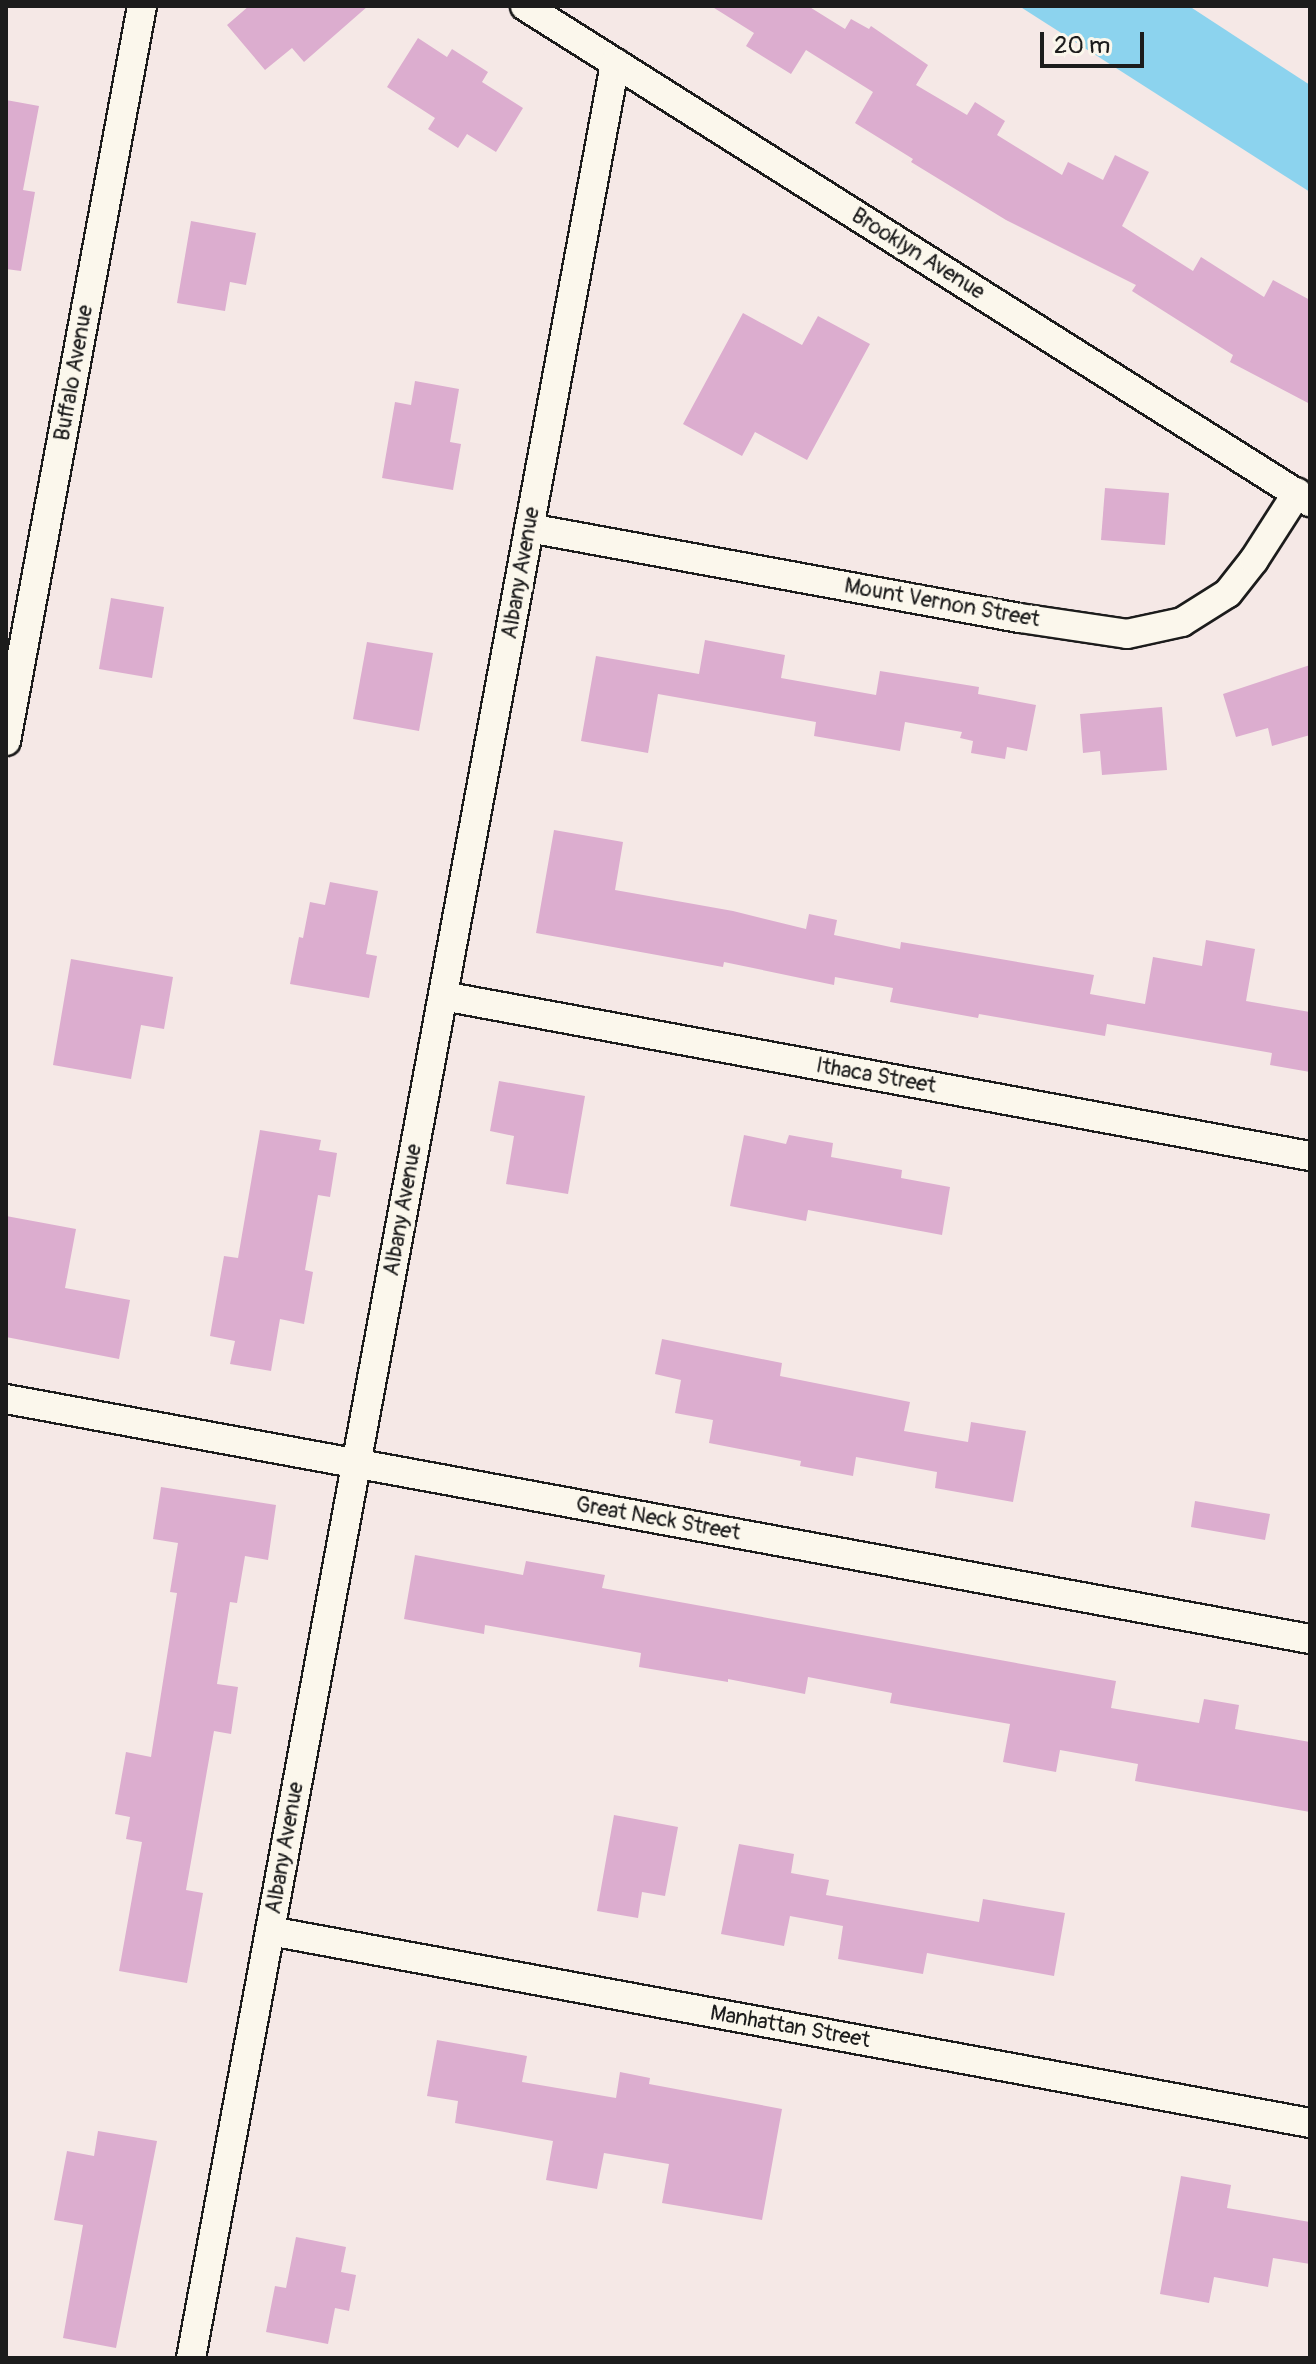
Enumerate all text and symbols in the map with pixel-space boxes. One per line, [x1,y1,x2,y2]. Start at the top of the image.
scale bar [1044,16,1148,66]
text: 20 m [1054,31,1110,60]
street label: Brooklyn Avenue [846,202,990,306]
street label: Buffalo Avenue [49,303,99,443]
street label: Albany Avenue [496,505,546,641]
street label: Mount Vernon Street [842,573,1042,633]
street label: Ithaca Street [814,1052,938,1100]
street label: Albany Avenue [378,1142,428,1278]
street label: Great Neck Street [574,1492,742,1546]
street label: Albany Avenue [260,1780,310,1916]
street label: Manhattan Street [708,2000,872,2054]

